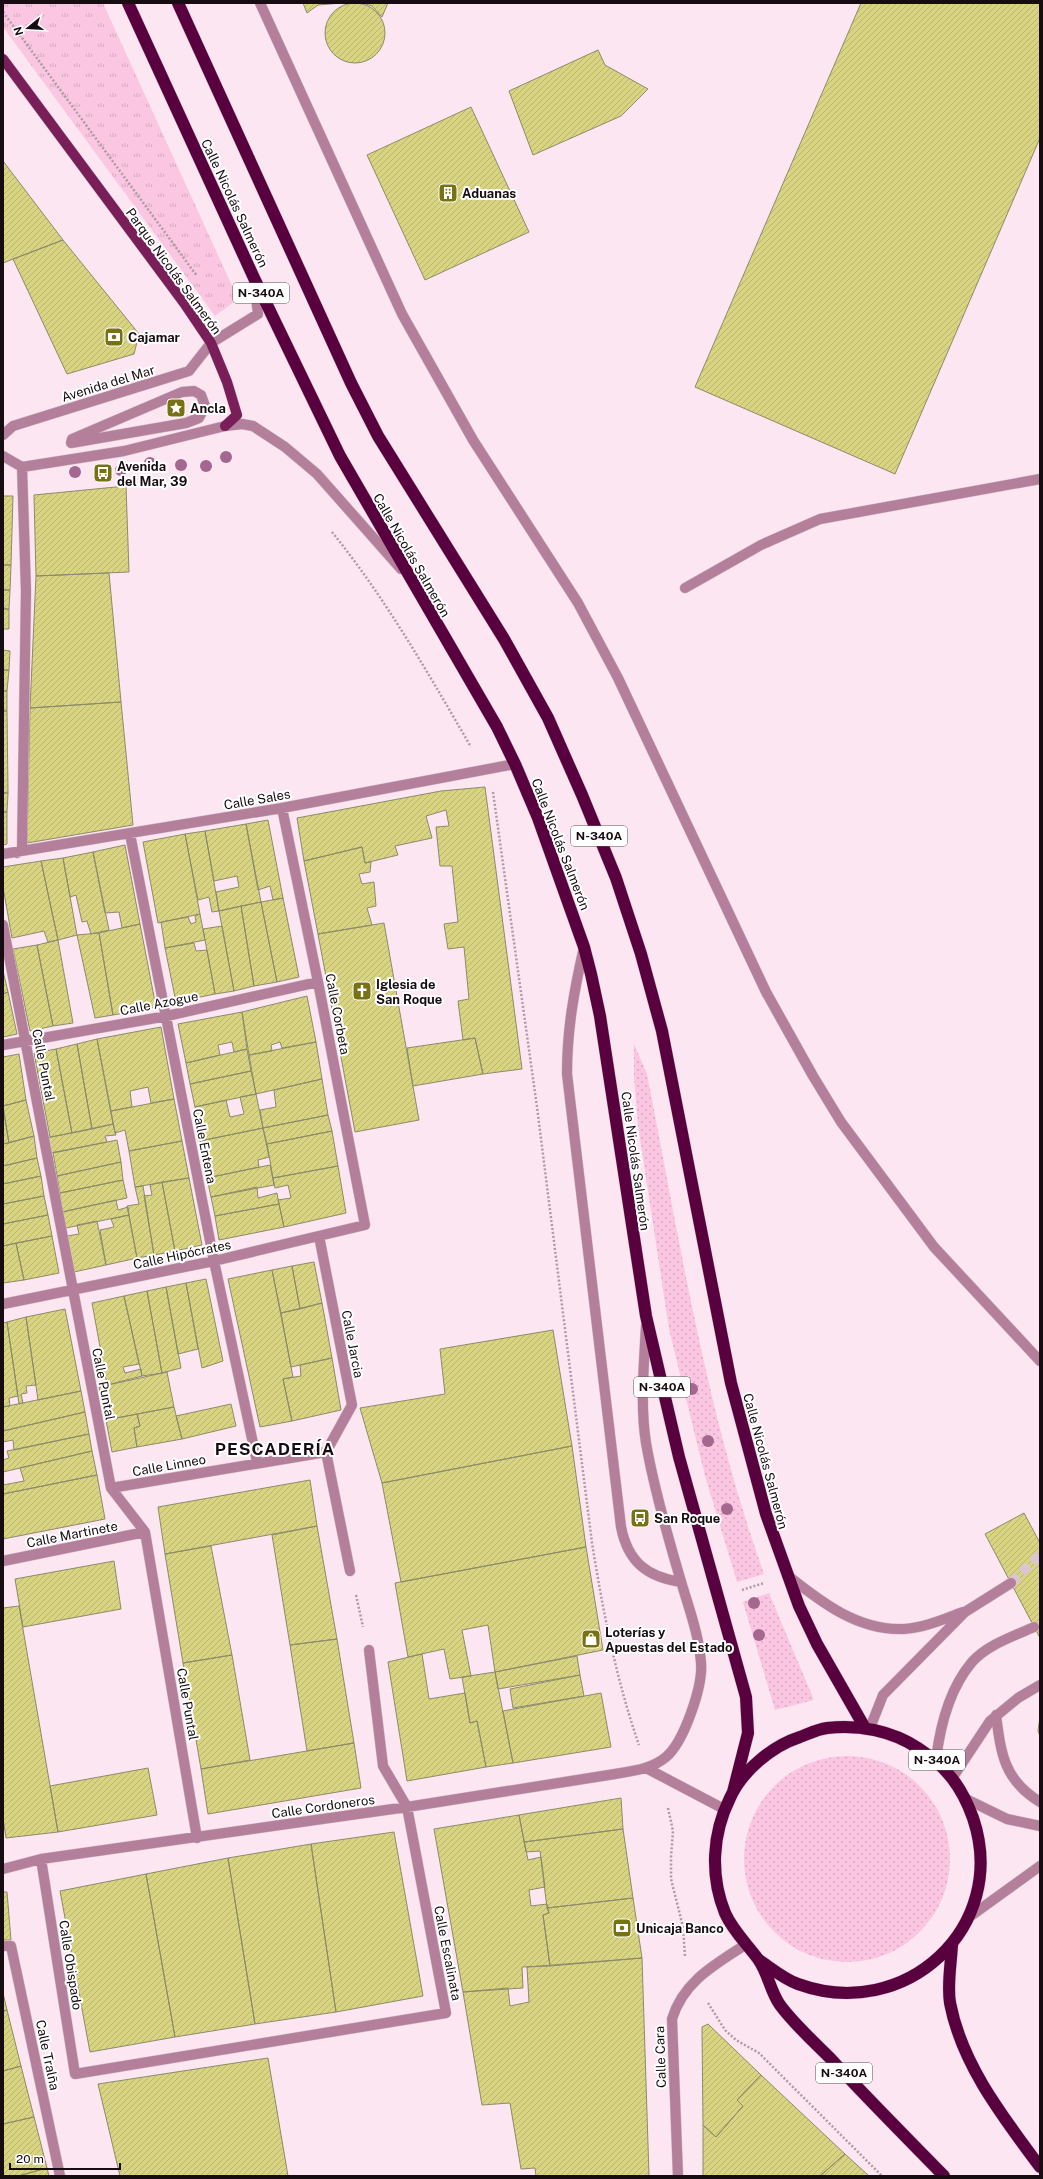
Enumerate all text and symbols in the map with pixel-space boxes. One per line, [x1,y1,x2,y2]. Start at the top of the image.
north arrow [8,8,48,48]
text: N [11,25,26,37]
street label: Calle Nicolás Salmerón [198,137,271,270]
building icon: Aduanas [437,182,459,204]
place label: Aduanas [462,186,516,201]
street label: Parque Nicolás Salmerón [123,205,224,337]
road number: N-340A [233,283,289,303]
bank icon: Cajamar [103,326,125,348]
place label: Cajamar [128,330,181,345]
street label: Avenida del Mar [60,362,157,405]
place icon: Ancla [165,397,187,419]
place label: Ancla [190,401,226,416]
place label: Avenida del Mar, 39 [117,459,187,489]
bus stop icon: Avenida del Mar, 39 [92,462,114,484]
street label: Calle Nicolás Salmerón [370,491,453,620]
street label: Calle Nicolás Salmerón [528,776,593,912]
street label: Calle Sales [223,786,291,813]
road number: N-340A [571,826,627,846]
street label: Calle Corbeta [322,972,353,1056]
place label: Iglesia de San Roque [376,977,442,1007]
church icon: Iglesia de San Roque [351,980,373,1002]
street label: Calle Azogue [119,989,200,1018]
street label: Calle Puntal [29,1028,58,1102]
street label: Calle Nicolás Salmerón [618,1091,653,1231]
street label: Calle Entena [190,1107,219,1185]
street label: Calle Hipócrates [132,1237,232,1272]
street label: Calle Jarcia [339,1309,366,1379]
street label: Calle Puntal [89,1347,118,1421]
road number: N-340A [634,1377,690,1397]
street label: Calle Nicolás Salmerón [740,1392,791,1531]
district label: PESCADERÍA [215,1439,335,1459]
street label: Calle Linneo [131,1452,207,1479]
bus stop icon: San Roque [629,1507,651,1529]
place label: San Roque [654,1511,720,1526]
street label: Calle Martinete [25,1518,119,1551]
place label: Loterías y Apuestas del Estado [605,1625,732,1655]
shop icon: Loterías y Apuestas del Estado [580,1628,602,1650]
street label: Calle Puntal [174,1667,201,1741]
road number: N-340A [909,1750,965,1770]
street label: Calle Cordoneros [271,1792,376,1821]
street label: Calle Escalinata [431,1904,464,2002]
bank icon: Unicaja Banco [611,1917,633,1939]
street label: Calle Obispado [56,1919,85,2011]
place label: Unicaja Banco [636,1921,724,1936]
street label: Calle Tralña [33,2018,62,2092]
street label: Calle Cara [652,2026,669,2088]
road number: N-340A [816,2063,872,2083]
scale bar [10,2145,120,2171]
text: 20 m [16,2152,44,2166]

